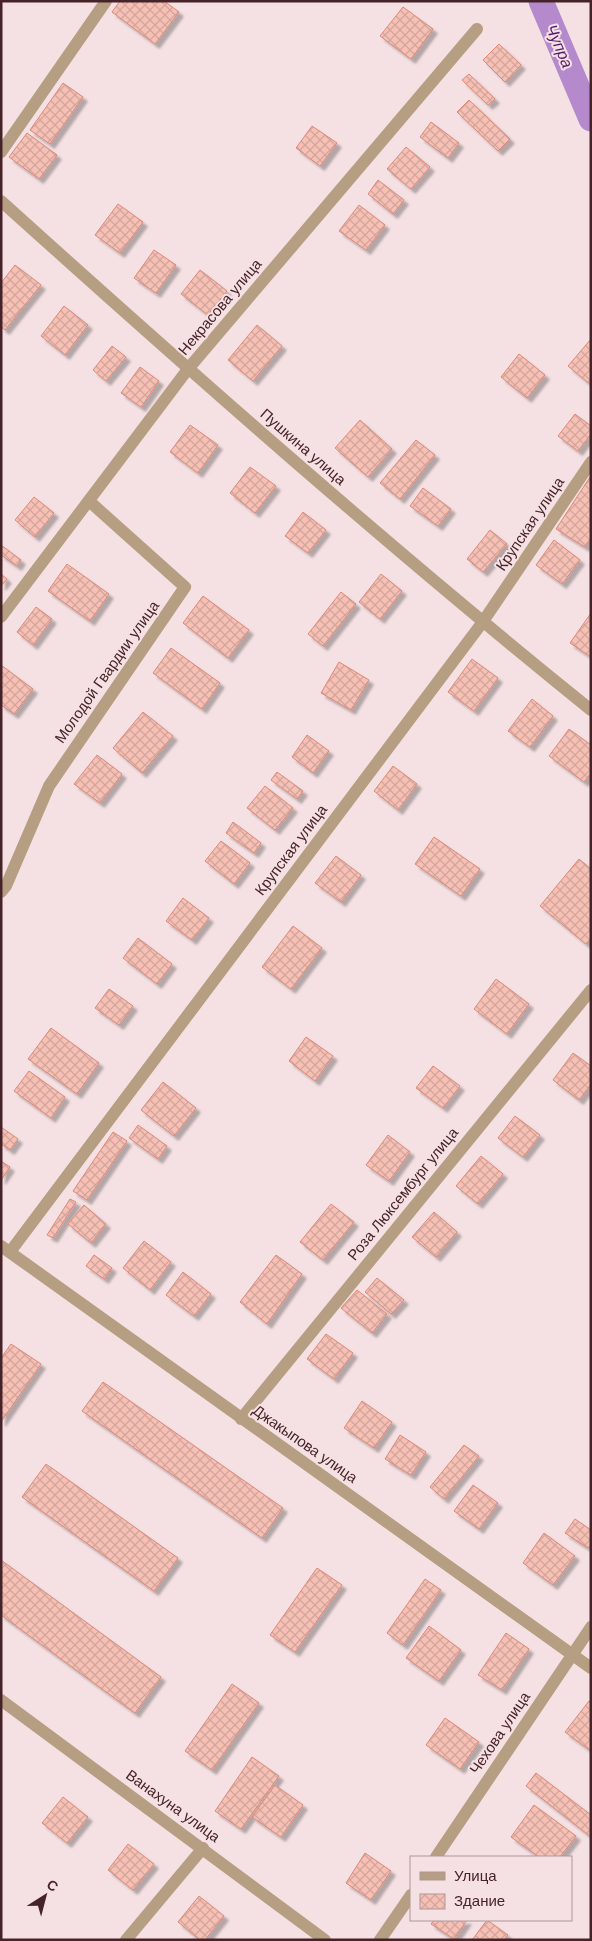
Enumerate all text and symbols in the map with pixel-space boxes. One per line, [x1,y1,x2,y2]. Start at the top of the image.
water label: Чупра [543,22,576,70]
street label: Некрасова улица [175,255,265,358]
street label: Пушкина улица [257,405,350,489]
street label: Крупская улица [492,473,567,574]
street label: Молодой Гвардии улица [51,597,163,746]
street label: Крупская улица [251,801,331,898]
street label: Роза Люксембург улица [344,1124,462,1263]
street label: Джакыпова улица [250,1401,361,1486]
street label: Чехова улица [466,1688,534,1777]
street label: Ванахуна улица [123,1766,224,1846]
legend [410,1856,572,1921]
text: Улица [454,1867,497,1884]
north arrow [20,1871,70,1921]
text: С [44,1876,61,1895]
text: Здание [454,1892,505,1909]

